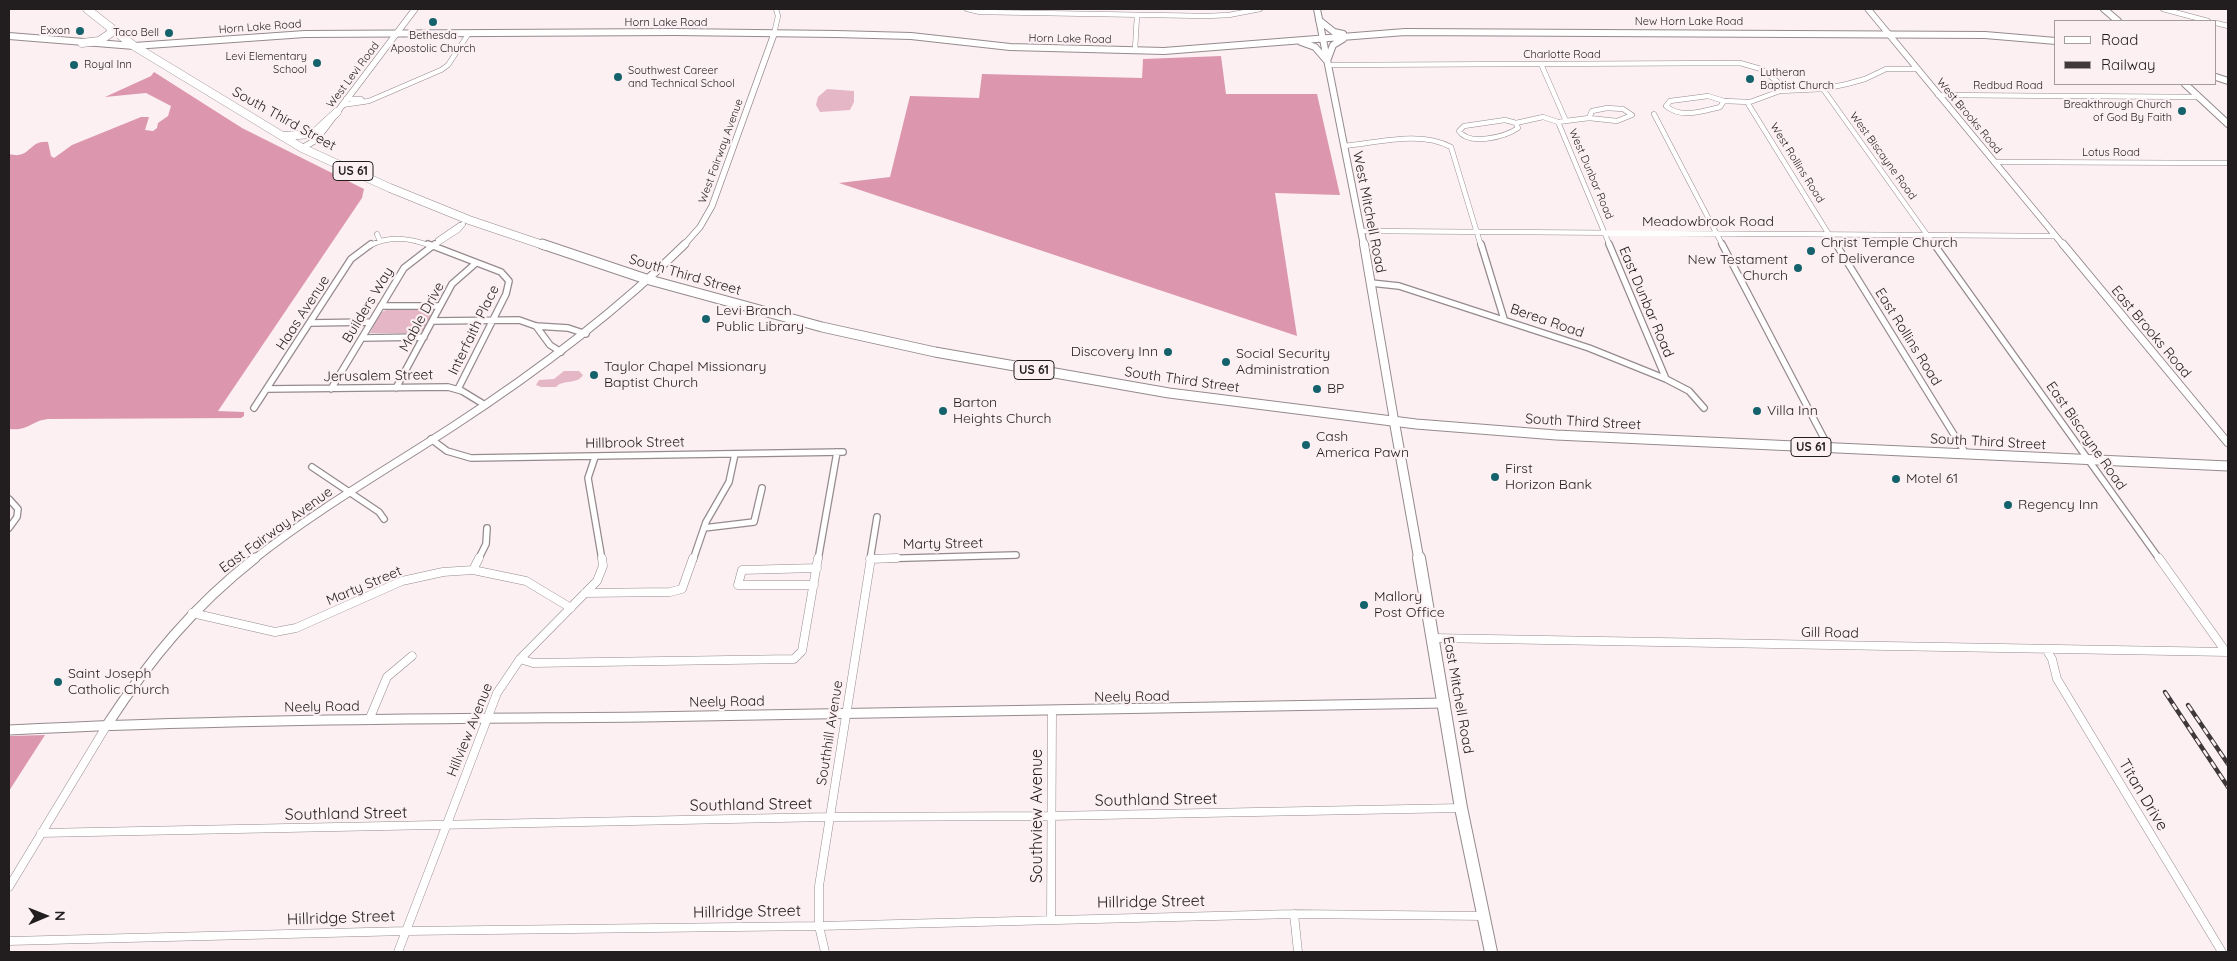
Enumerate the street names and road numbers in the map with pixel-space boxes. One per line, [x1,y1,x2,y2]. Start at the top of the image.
street label: New Horn Lake Road [1635,15,1743,29]
street label: Horn Lake Road [625,16,707,30]
street label: Horn Lake Road [218,18,302,36]
street label: Horn Lake Road [1028,32,1112,46]
street label: West Levi Road [324,39,382,111]
street label: Charlotte Road [1523,48,1601,62]
street label: West Brooks Road [1934,76,2004,156]
street label: Redbud Road [1973,79,2043,93]
street label: South Third Street [229,84,339,154]
street label: West Fairway Avenue [696,97,746,205]
street label: West Biscayne Road [1847,110,1919,202]
street label: West Rollins Road [1767,121,1827,205]
street label: West Dunbar Road [1566,127,1616,221]
street label: Lotus Road [2082,146,2140,160]
street label: West Mitchell Road [1349,150,1389,274]
road number: US 61 [333,162,373,180]
street label: Meadowbrook Road [1642,214,1774,230]
street label: East Dunbar Road [1615,244,1677,360]
street label: South Third Street [627,251,743,299]
street label: Builders Way [339,264,397,346]
street label: Haas Avenue [273,273,333,353]
street label: Mable Drive [396,279,448,355]
street label: Interfaith Place [445,282,503,378]
street label: East Brooks Road [2108,282,2194,382]
street label: East Rollins Road [1871,285,1945,389]
street label: Berea Road [1508,301,1586,341]
road number: US 61 [1014,360,1054,380]
street label: South Third Street [1123,364,1241,396]
street label: Jerusalem Street [323,367,433,385]
street label: East Biscayne Road [2042,379,2130,493]
street label: South Third Street [1525,411,1641,433]
street label: South Third Street [1930,431,2046,453]
street label: Hillbrook Street [585,434,685,452]
road number: US 61 [1791,438,1831,457]
street label: East Fairway Avenue [216,483,336,577]
street label: Marty Street [903,535,983,553]
street label: Marty Street [324,563,404,609]
street label: Gill Road [1801,624,1859,642]
street label: East Mitchell Road [1439,635,1477,755]
street label: Southhill Avenue [813,679,847,787]
street label: Hillview Avenue [444,681,496,779]
street label: Neely Road [1094,688,1170,706]
street label: Neely Road [689,693,765,711]
street label: Neely Road [284,698,360,716]
street label: Southview Avenue [1027,749,1047,883]
street label: Titan Drive [2114,756,2172,834]
street label: Southland Street [1094,789,1218,811]
street label: Southland Street [689,794,813,816]
street label: Southland Street [284,803,408,825]
street label: Hillridge Street [1097,891,1205,913]
street label: Hillridge Street [693,901,801,923]
street label: Hillridge Street [287,907,395,929]

